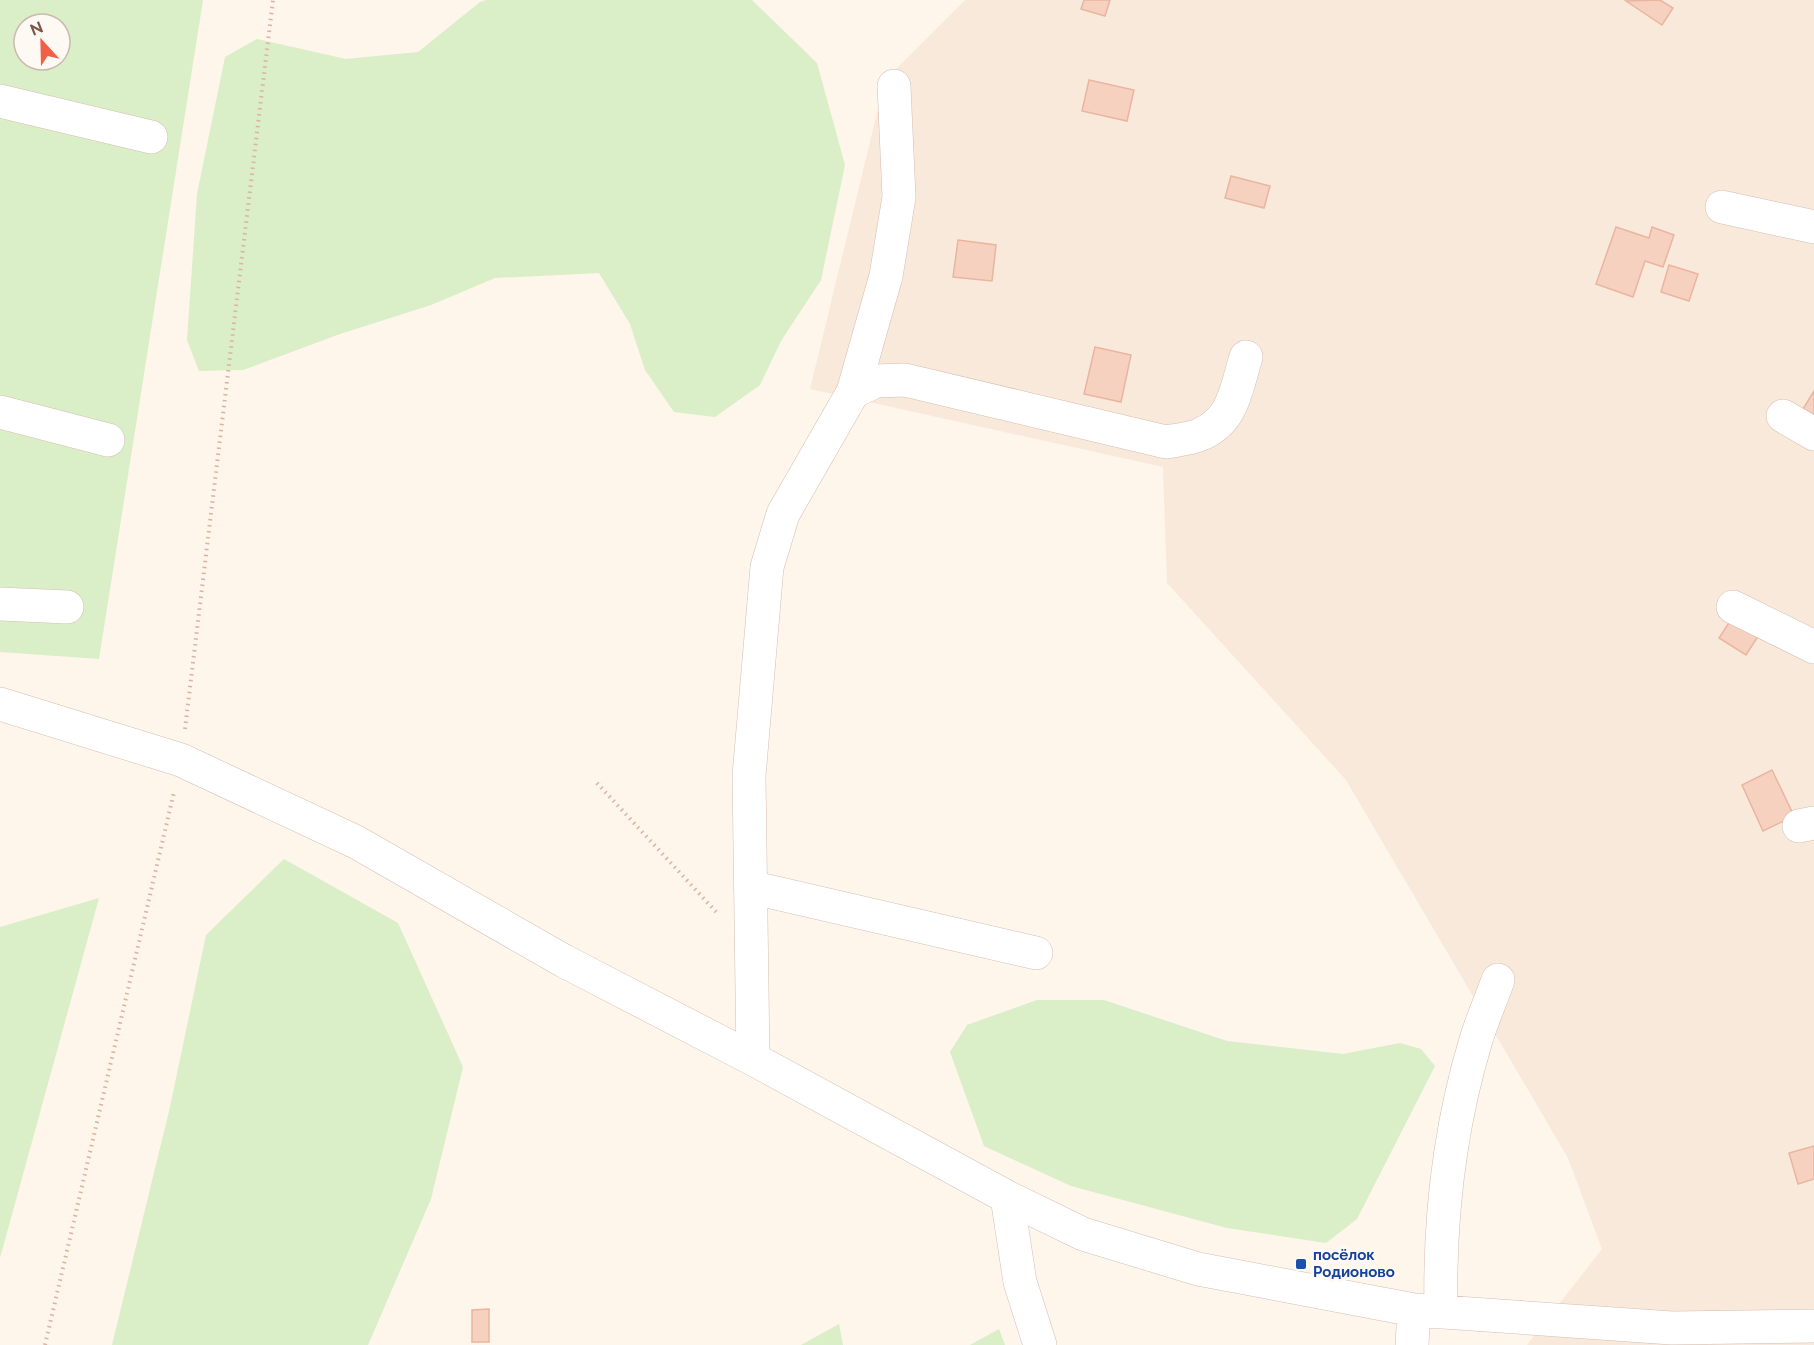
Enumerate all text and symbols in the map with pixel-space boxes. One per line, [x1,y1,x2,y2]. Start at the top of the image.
north arrow [12,12,72,72]
text: N [27,17,46,40]
place label: посёлок Родионово [1313,1246,1395,1281]
marker: посёлок Родионово [1294,1257,1308,1271]

